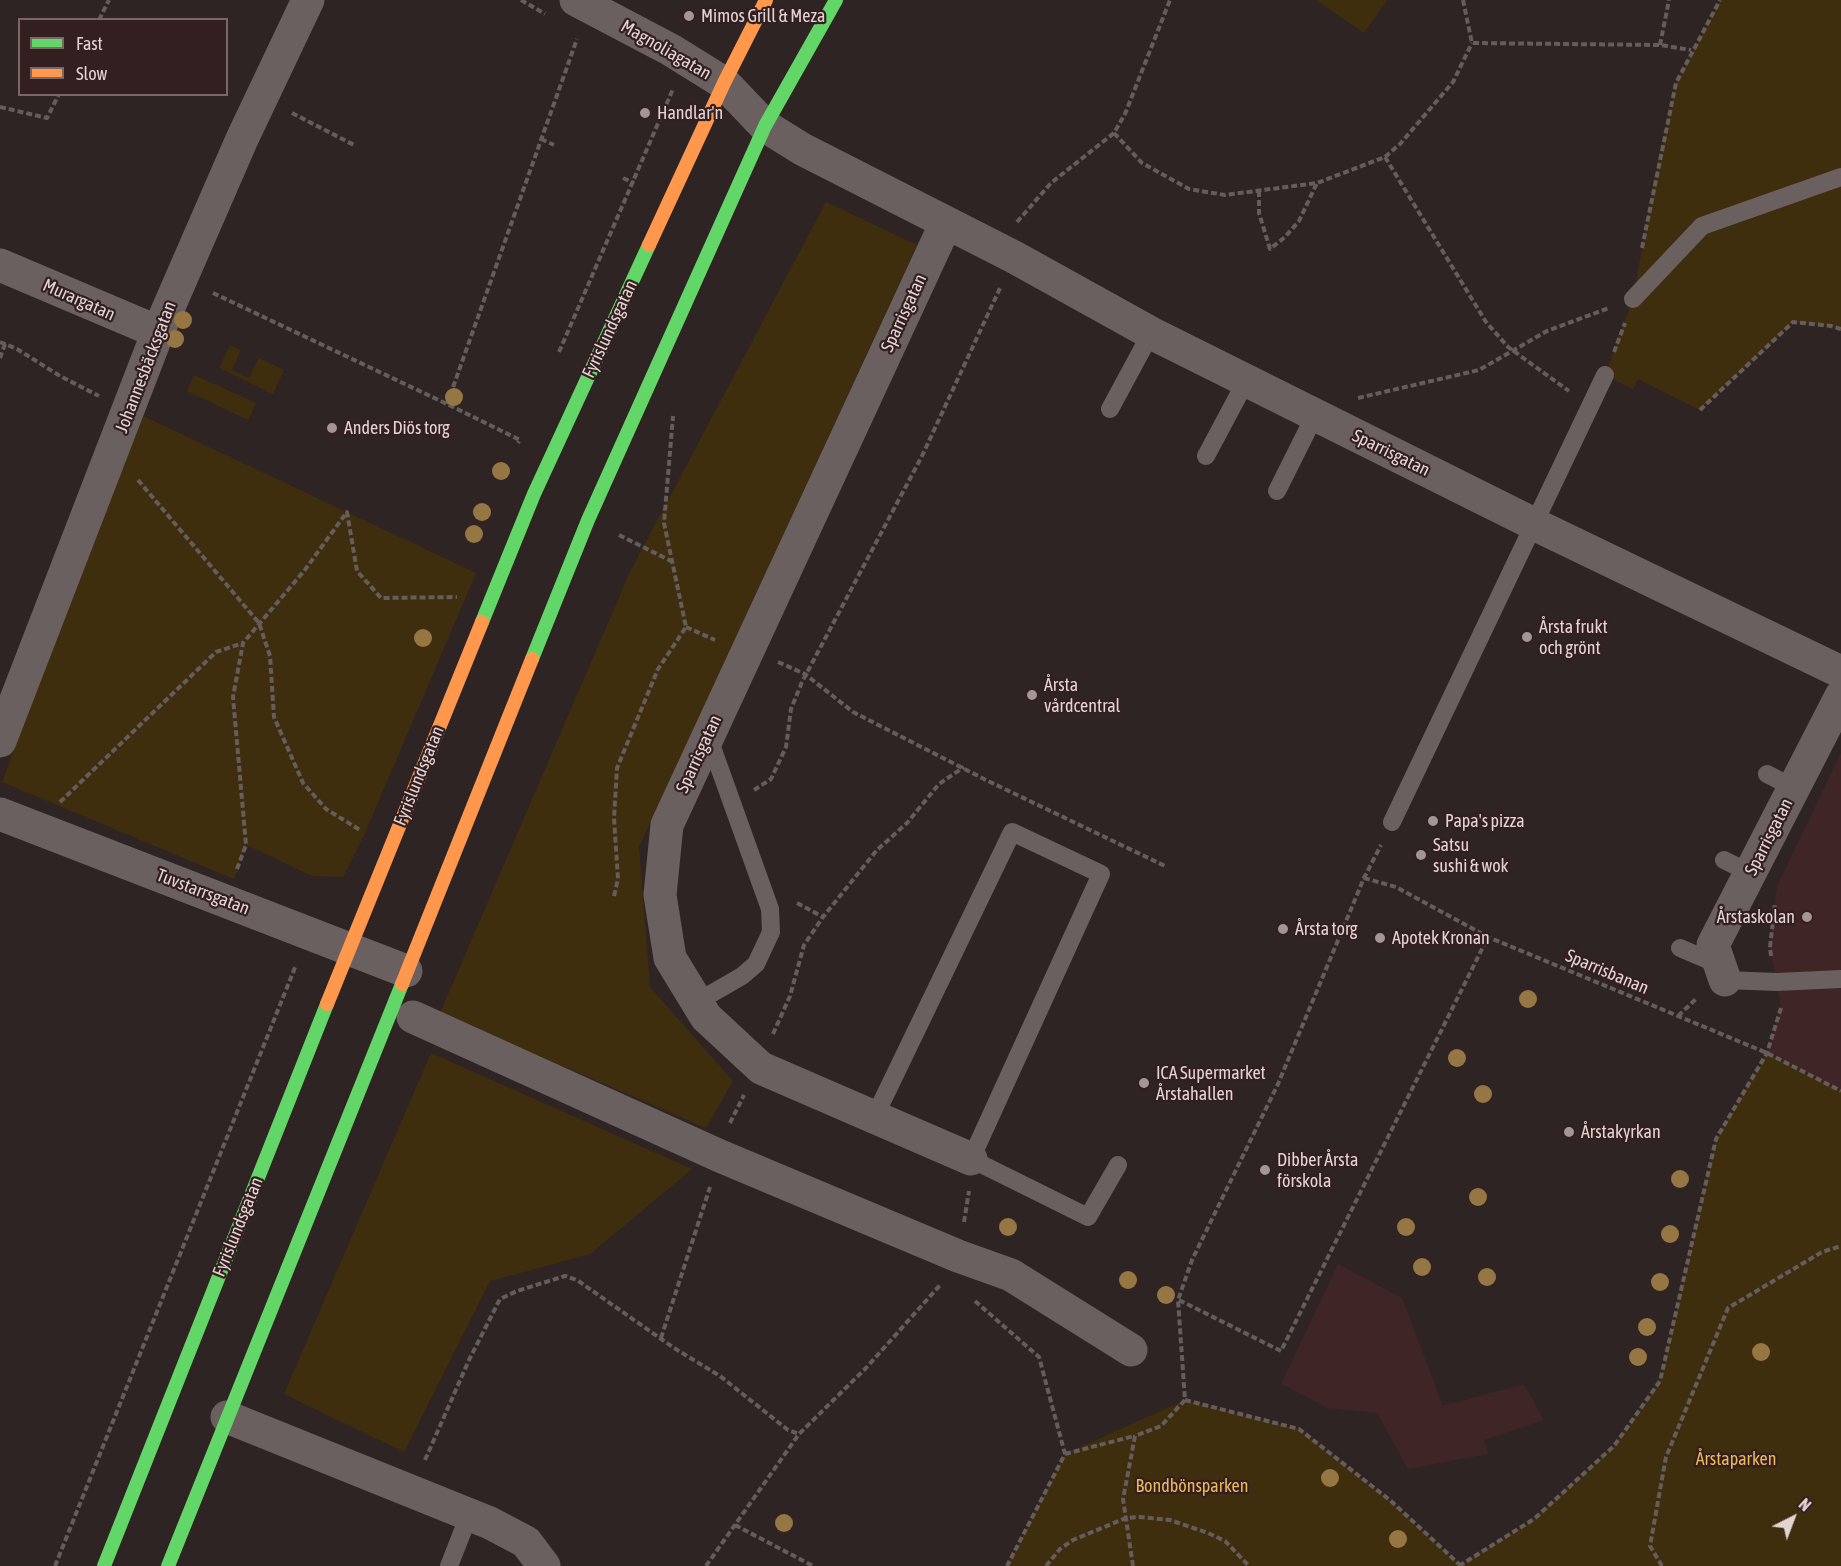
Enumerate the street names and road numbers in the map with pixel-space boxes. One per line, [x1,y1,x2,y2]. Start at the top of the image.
street label: Magnoliagatan [617,15,715,85]
street label: Sparrisgatan [877,271,931,355]
street label: Murargatan [39,274,119,326]
street label: Fyrislundsgatan [578,277,642,381]
street label: Johannesbäcksgatan [111,298,181,436]
street label: Sparrisgatan [1349,425,1433,481]
street label: Sparrisgatan [672,712,726,796]
street label: Fyrislundsgatan [389,723,449,829]
street label: Sparrisgatan [1740,795,1798,879]
street label: Tuvstarrsgatan [153,864,253,920]
street label: Sparrisbanan [1562,945,1652,999]
street label: Fyrislundsgatan [208,1174,268,1280]

